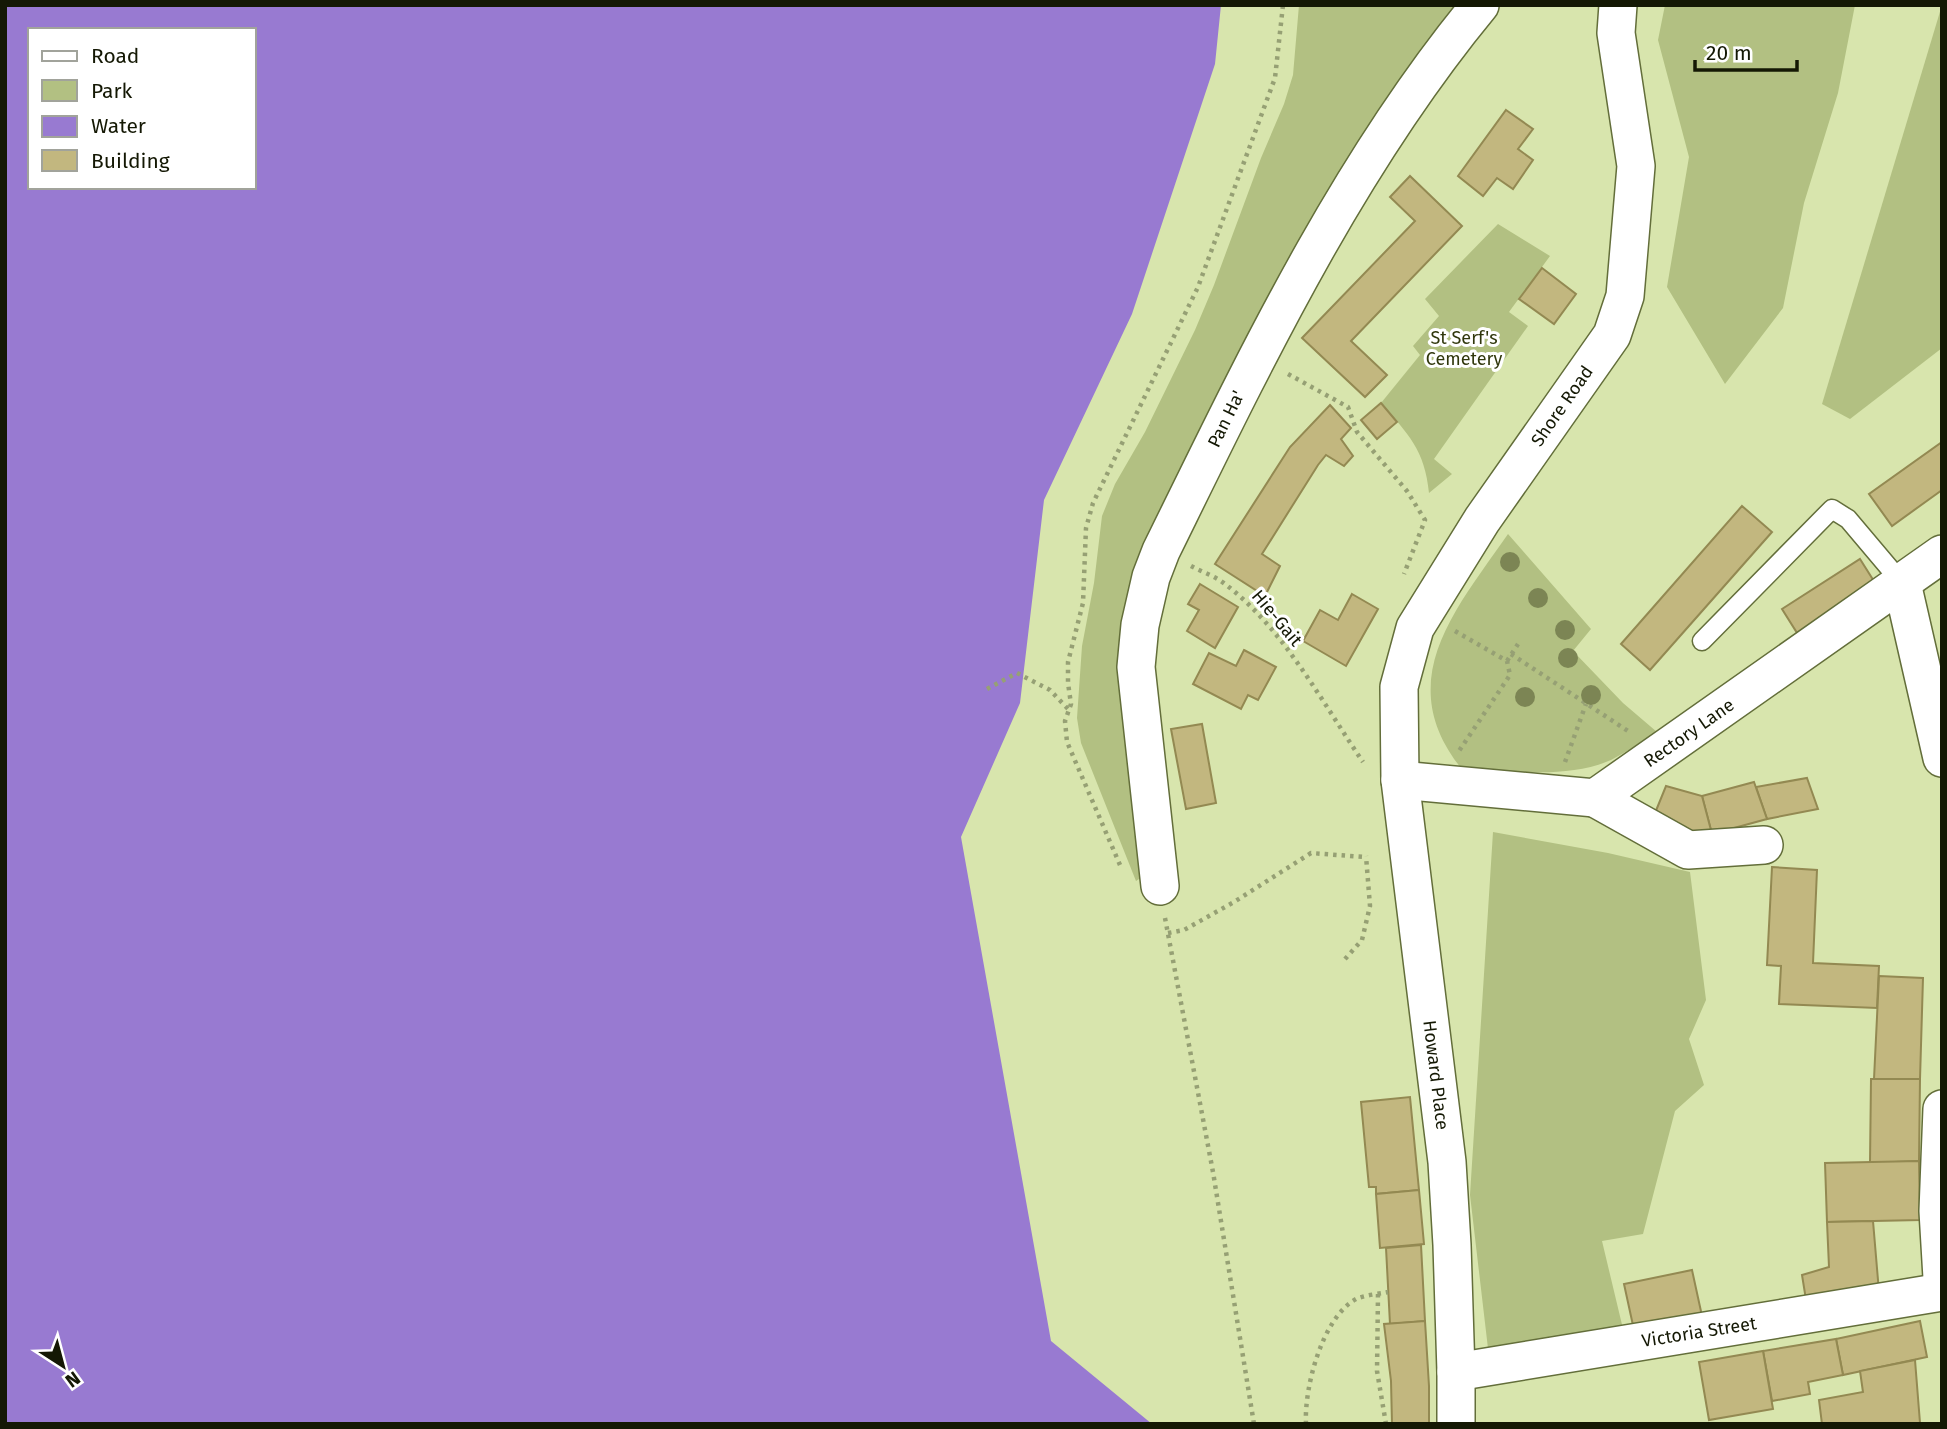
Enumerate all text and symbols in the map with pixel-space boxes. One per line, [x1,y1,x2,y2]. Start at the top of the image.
legend [28,28,256,189]
scale bar [1695,28,1797,72]
text: 20 m [1706,40,1752,66]
text: Road [91,43,139,69]
text: Park [91,78,133,104]
text: Water [91,113,146,139]
text: Building [91,148,170,174]
park label: St Serf's Cemetery [1426,327,1502,370]
street label: Shore Road [1526,361,1598,451]
street label: Pan Ha' [1203,387,1249,451]
street label: Hie-Gait [1247,585,1307,651]
street label: Rectory Lane [1640,694,1738,772]
street label: Howard Place [1418,1019,1454,1131]
street label: Victoria Street [1640,1312,1758,1352]
north arrow [28,1331,98,1401]
text: N [61,1366,85,1392]

